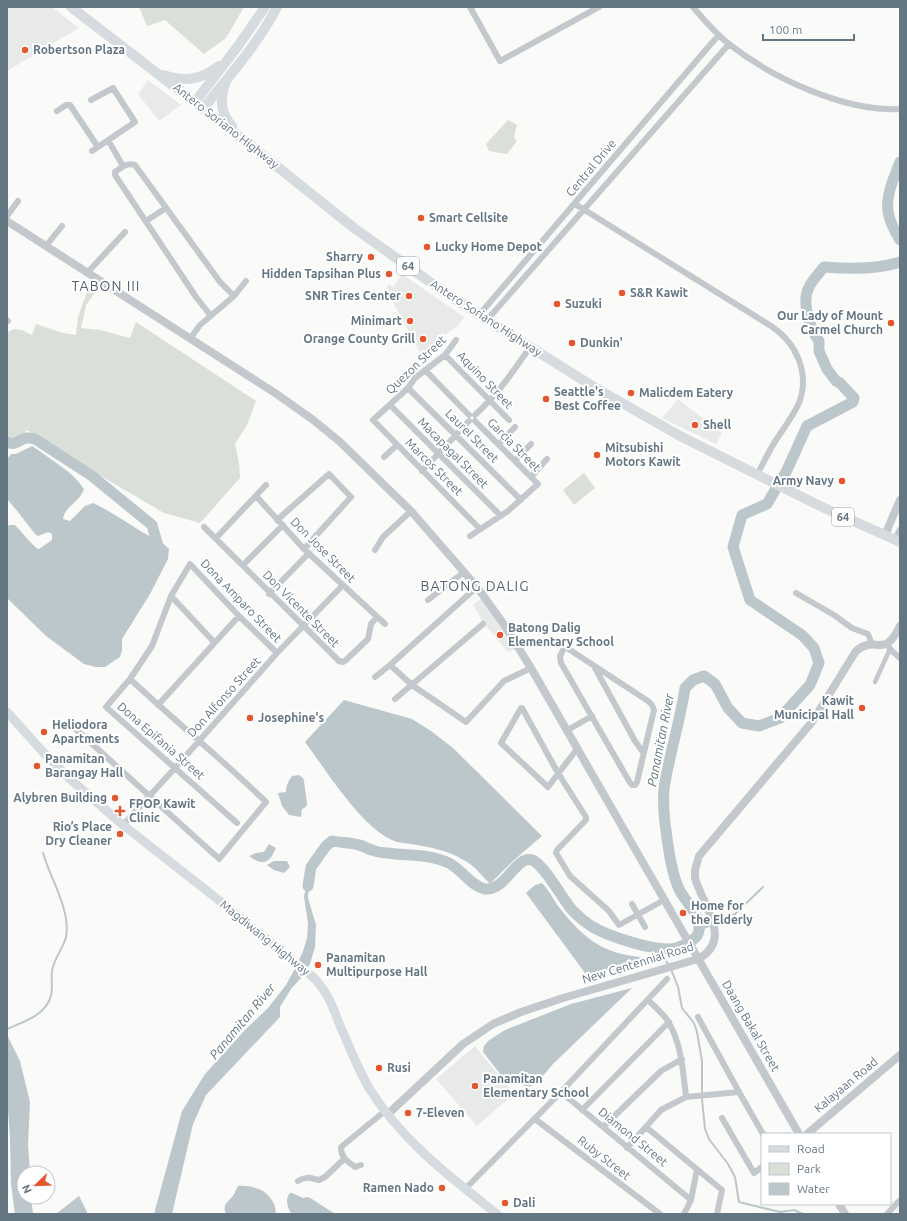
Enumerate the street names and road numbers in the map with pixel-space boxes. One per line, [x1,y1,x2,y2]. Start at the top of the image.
street label: Antero Soriano Highway [171,80,282,171]
street label: Central Drive [563,136,618,199]
road number: 64 [397,257,419,275]
street label: Antero Soriano Highway [428,277,545,359]
street label: Quezon Street [383,333,449,397]
street label: Aquino Street [455,348,516,411]
street label: Laurel Street [443,406,502,465]
street label: Macapagal Street [416,415,491,491]
street label: Garcia Street [485,415,544,474]
street label: Marcos Street [403,435,466,498]
road number: 64 [832,508,854,526]
street label: Don Jose Street [288,515,359,585]
street label: Dona Amparo Street [198,556,285,645]
street label: Don Vicente Street [260,568,342,650]
street label: Don Alfonso Street [184,654,263,739]
street label: Dona Epifania Street [115,699,208,782]
street label: Magdiwang Highway [218,897,313,978]
street label: New Centennial Road [581,939,695,986]
street label: Daang Bakal Street [720,978,783,1074]
street label: Kalayaan Road [812,1055,880,1115]
street label: Diamond Street [596,1105,671,1169]
street label: Ruby Street [575,1133,633,1182]

